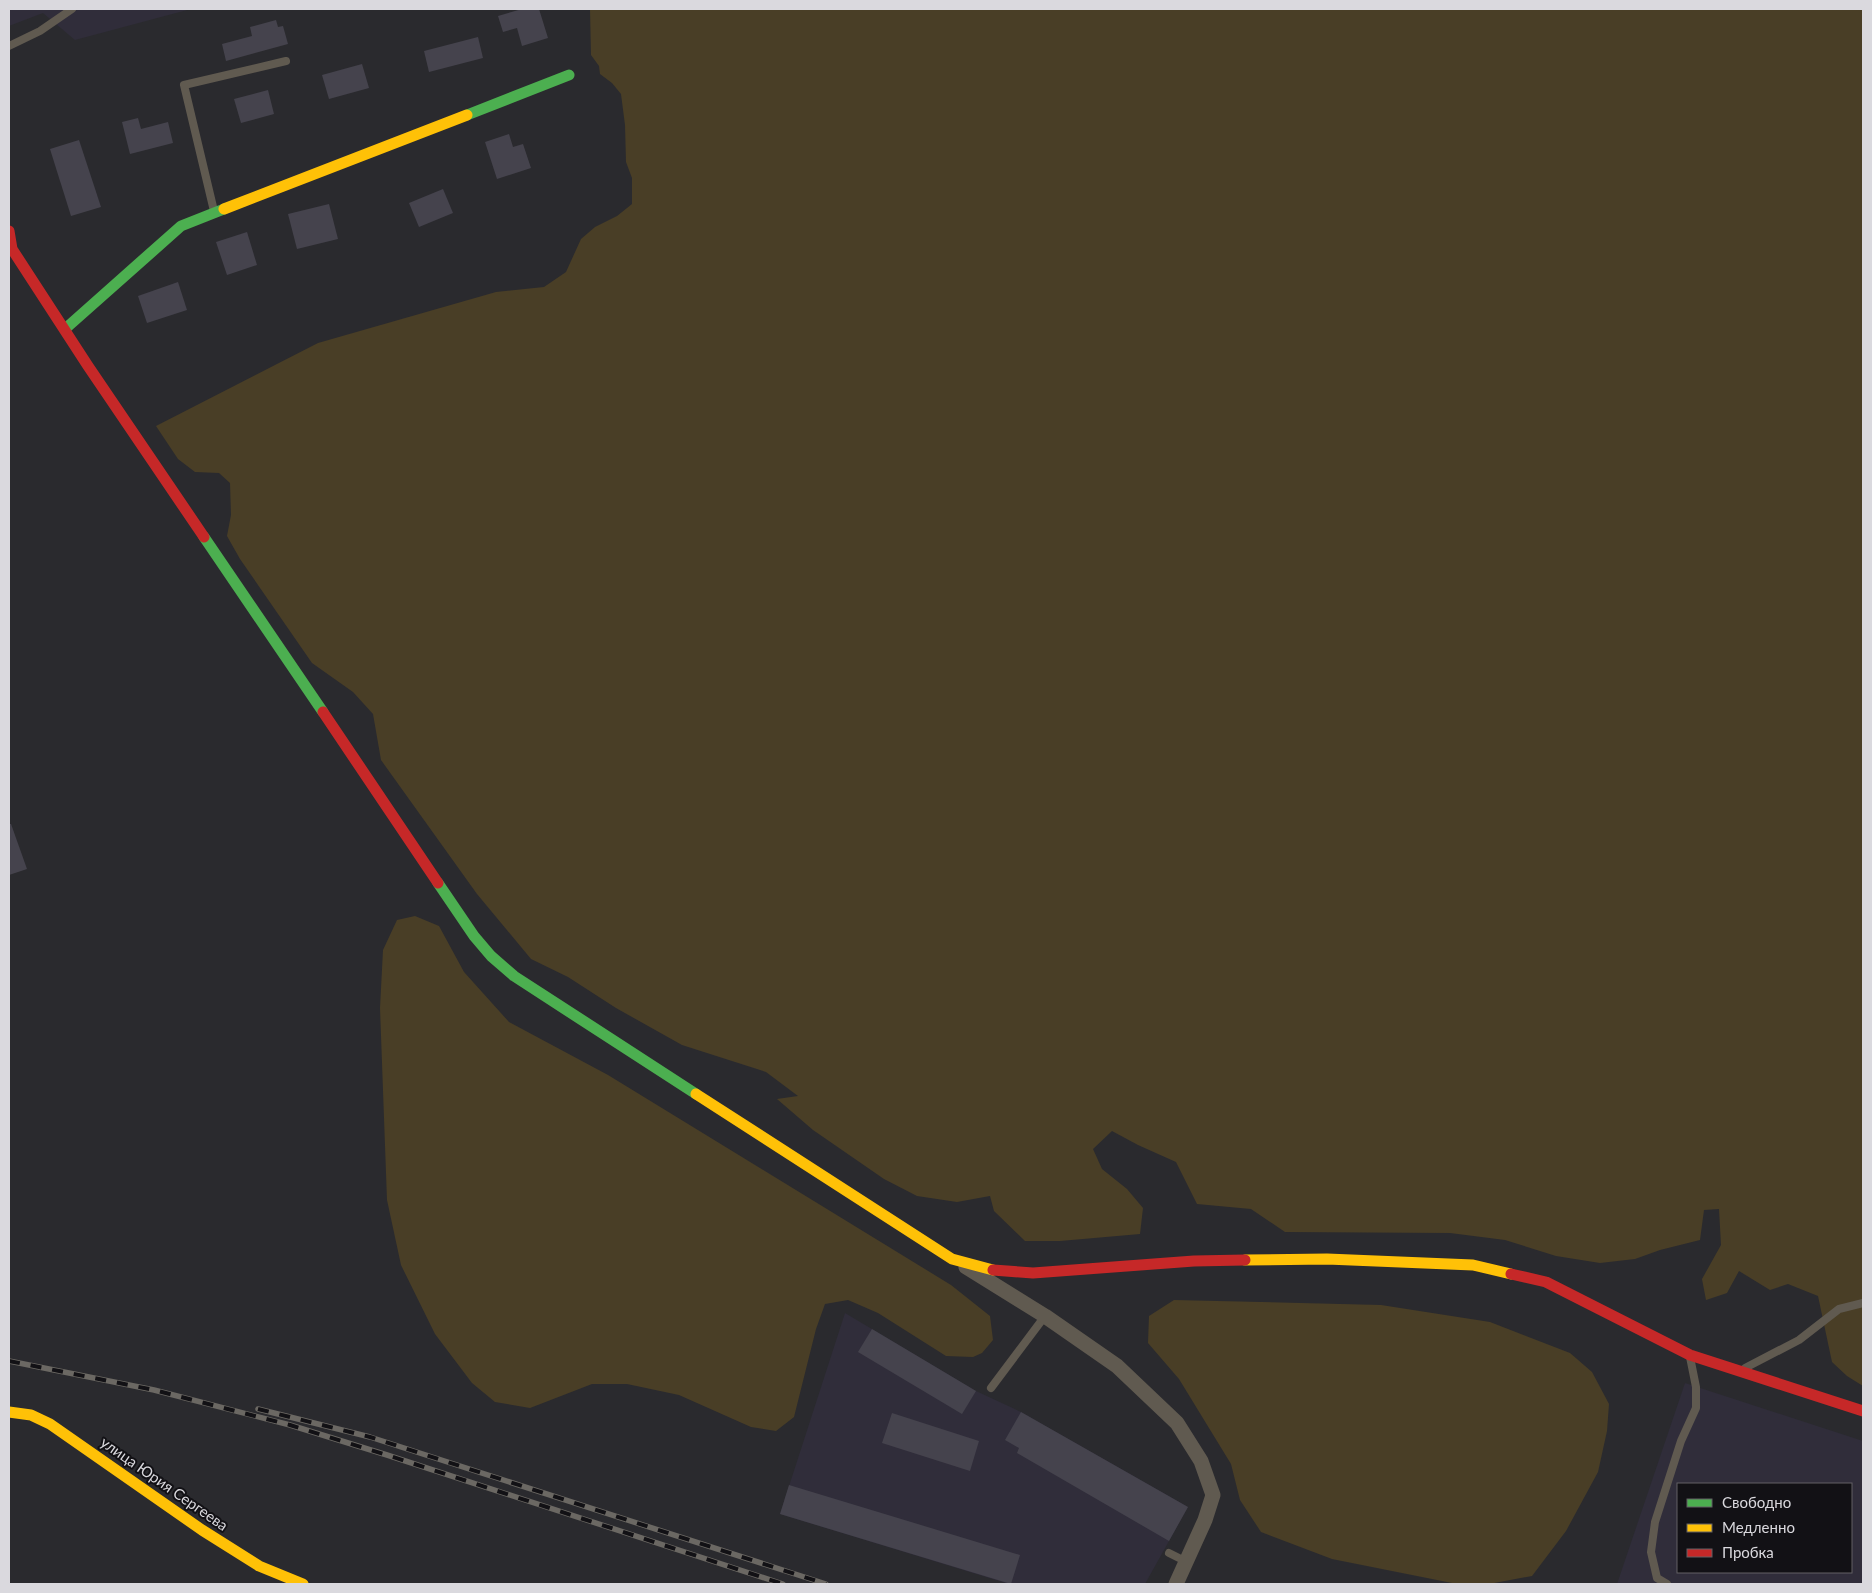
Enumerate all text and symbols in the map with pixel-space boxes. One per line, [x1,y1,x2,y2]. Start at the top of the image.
street label: улица Юрия Сергеева [97,1432,232,1534]
legend [1677,1483,1852,1573]
text: Свободно [1722,1493,1791,1511]
text: Медленно [1722,1518,1795,1536]
text: Пробка [1722,1543,1774,1561]

